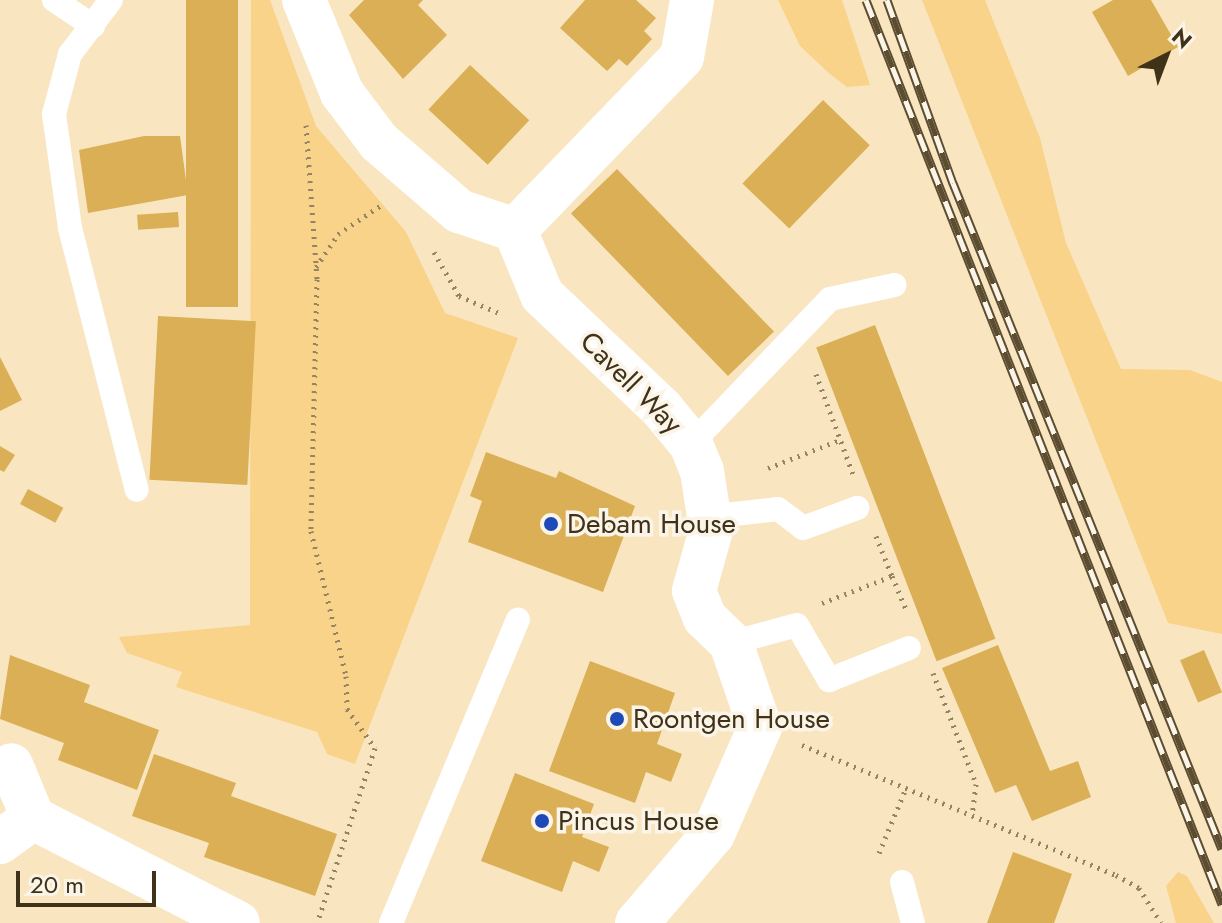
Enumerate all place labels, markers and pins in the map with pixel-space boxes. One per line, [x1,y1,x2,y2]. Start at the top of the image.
place label: Debam House [567,507,736,541]
marker: Debam House [542,515,560,533]
place label: Roontgen House [633,702,830,736]
marker: Roontgen House [608,710,626,728]
place label: Pincus House [558,804,719,838]
marker: Pincus House [533,812,551,830]

